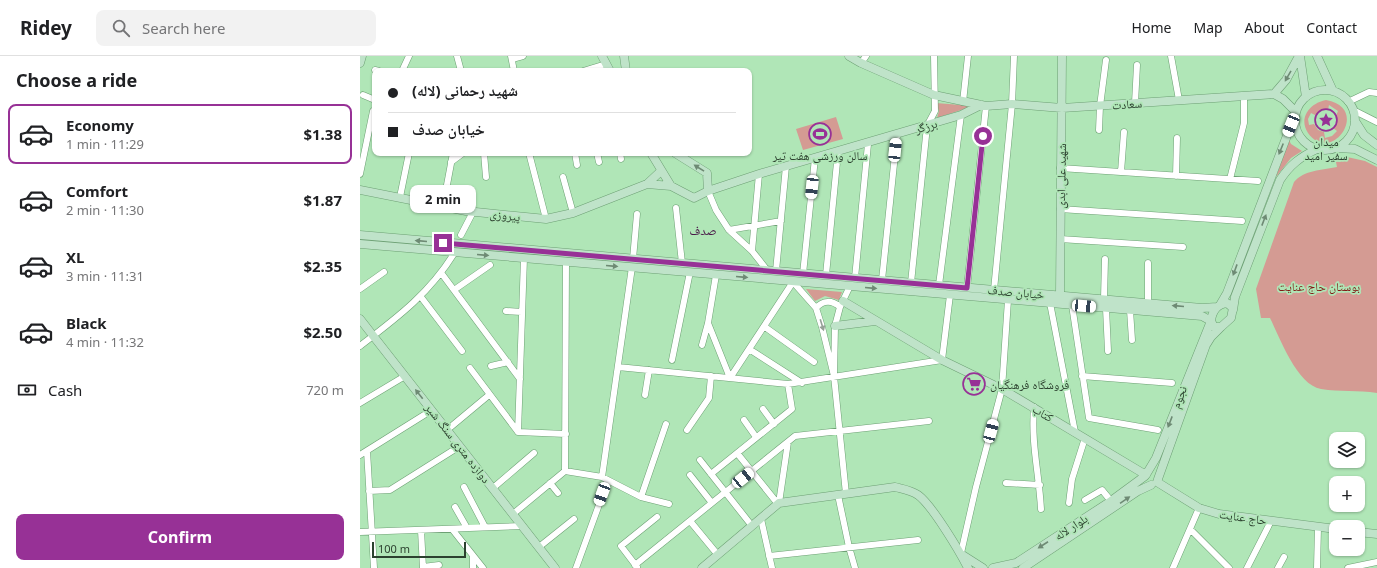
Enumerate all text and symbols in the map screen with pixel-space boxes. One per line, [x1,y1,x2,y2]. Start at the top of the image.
search box [96,10,376,46]
text: Ridey [20,15,72,41]
icon: search [110,17,132,39]
text: Search here [142,18,225,38]
text: Home [1132,18,1171,37]
text: Map [1193,18,1223,37]
text: About [1245,18,1284,37]
text: Contact [1306,18,1357,37]
text: Choose a ride [16,68,137,92]
one-way arrow [1284,70,1291,82]
text: شهید رحمانی (لاله) [412,80,518,100]
street label: سعادت [1111,94,1143,114]
place icon: میدان سفیر امید [1313,107,1339,133]
car [1281,112,1301,138]
text: Economy [66,115,134,135]
street label: برزگر [912,115,939,138]
icon: car [18,116,54,152]
text: خیابان صدف [412,119,485,139]
sports icon: سالن ورزشی هفت تیر [807,121,833,147]
text: $1.38 [303,124,342,144]
route start [974,127,992,145]
place label: میدان سفیر امید [1304,133,1348,164]
text: 1 min · 11:29 [66,135,144,153]
car [888,137,902,163]
street label: شهید علی ابدی [1052,143,1070,209]
one-way arrow [1278,143,1284,155]
place label: سالن ورزشی هفت تیر [772,147,867,164]
one-way arrow [694,164,704,172]
car [805,174,819,200]
text: Comfort [66,181,128,201]
icon: car [18,182,54,218]
callout: 2 min [410,185,476,213]
text: $1.87 [303,190,342,210]
text: 2 min [425,190,461,208]
text: 2 min · 11:30 [66,201,144,219]
street label: پیروزی [489,205,522,225]
one-way arrow [1262,214,1268,226]
district label: صدف [689,221,717,239]
route end [434,234,452,252]
one-way arrow [415,237,427,244]
text: XL [66,247,84,267]
icon: car [18,248,54,284]
one-way arrow [477,251,489,258]
text: $2.35 [303,256,342,276]
one-way arrow [606,262,618,269]
one-way arrow [1232,265,1238,277]
text: 3 min · 11:31 [66,267,144,285]
one-way arrow [736,274,748,280]
park label: بوستان حاج عنایت [1278,278,1360,295]
street label: خیابان صدف [987,281,1045,303]
one-way arrow [865,284,877,291]
car [1072,299,1096,313]
one-way arrow [1172,302,1184,309]
text: Black [66,313,106,333]
icon: car [18,314,54,350]
one-way arrow [819,320,825,332]
text: $2.50 [303,322,342,342]
text: 4 min · 11:32 [66,333,144,351]
supermarket icon: فروشگاه فرهنگیان [961,371,987,397]
place label: فروشگاه فرهنگیان [990,376,1069,393]
icon: cash [16,379,38,401]
text: Cash [48,380,82,400]
text: 720 m [306,381,344,399]
street label: نجوم [1167,383,1191,411]
one-way arrow [415,388,423,399]
street label: دوازده متری سنگ شیر [421,399,495,487]
street label: کتاب [1029,400,1057,426]
one-way arrow [1166,416,1172,428]
car [982,418,1000,444]
map controls [1329,432,1365,556]
button: layers [1329,432,1365,468]
car [730,466,756,490]
button: + [1329,476,1365,512]
car [592,481,612,507]
one-way arrow [1120,496,1131,504]
street label: حاج عنایت [1218,505,1268,529]
street label: بلوار لاله [1051,510,1091,544]
button: Confirm [16,514,344,560]
button: − [1329,520,1365,556]
scale bar [372,540,466,559]
text: 100 m [378,541,410,556]
one-way arrow [1038,541,1048,549]

